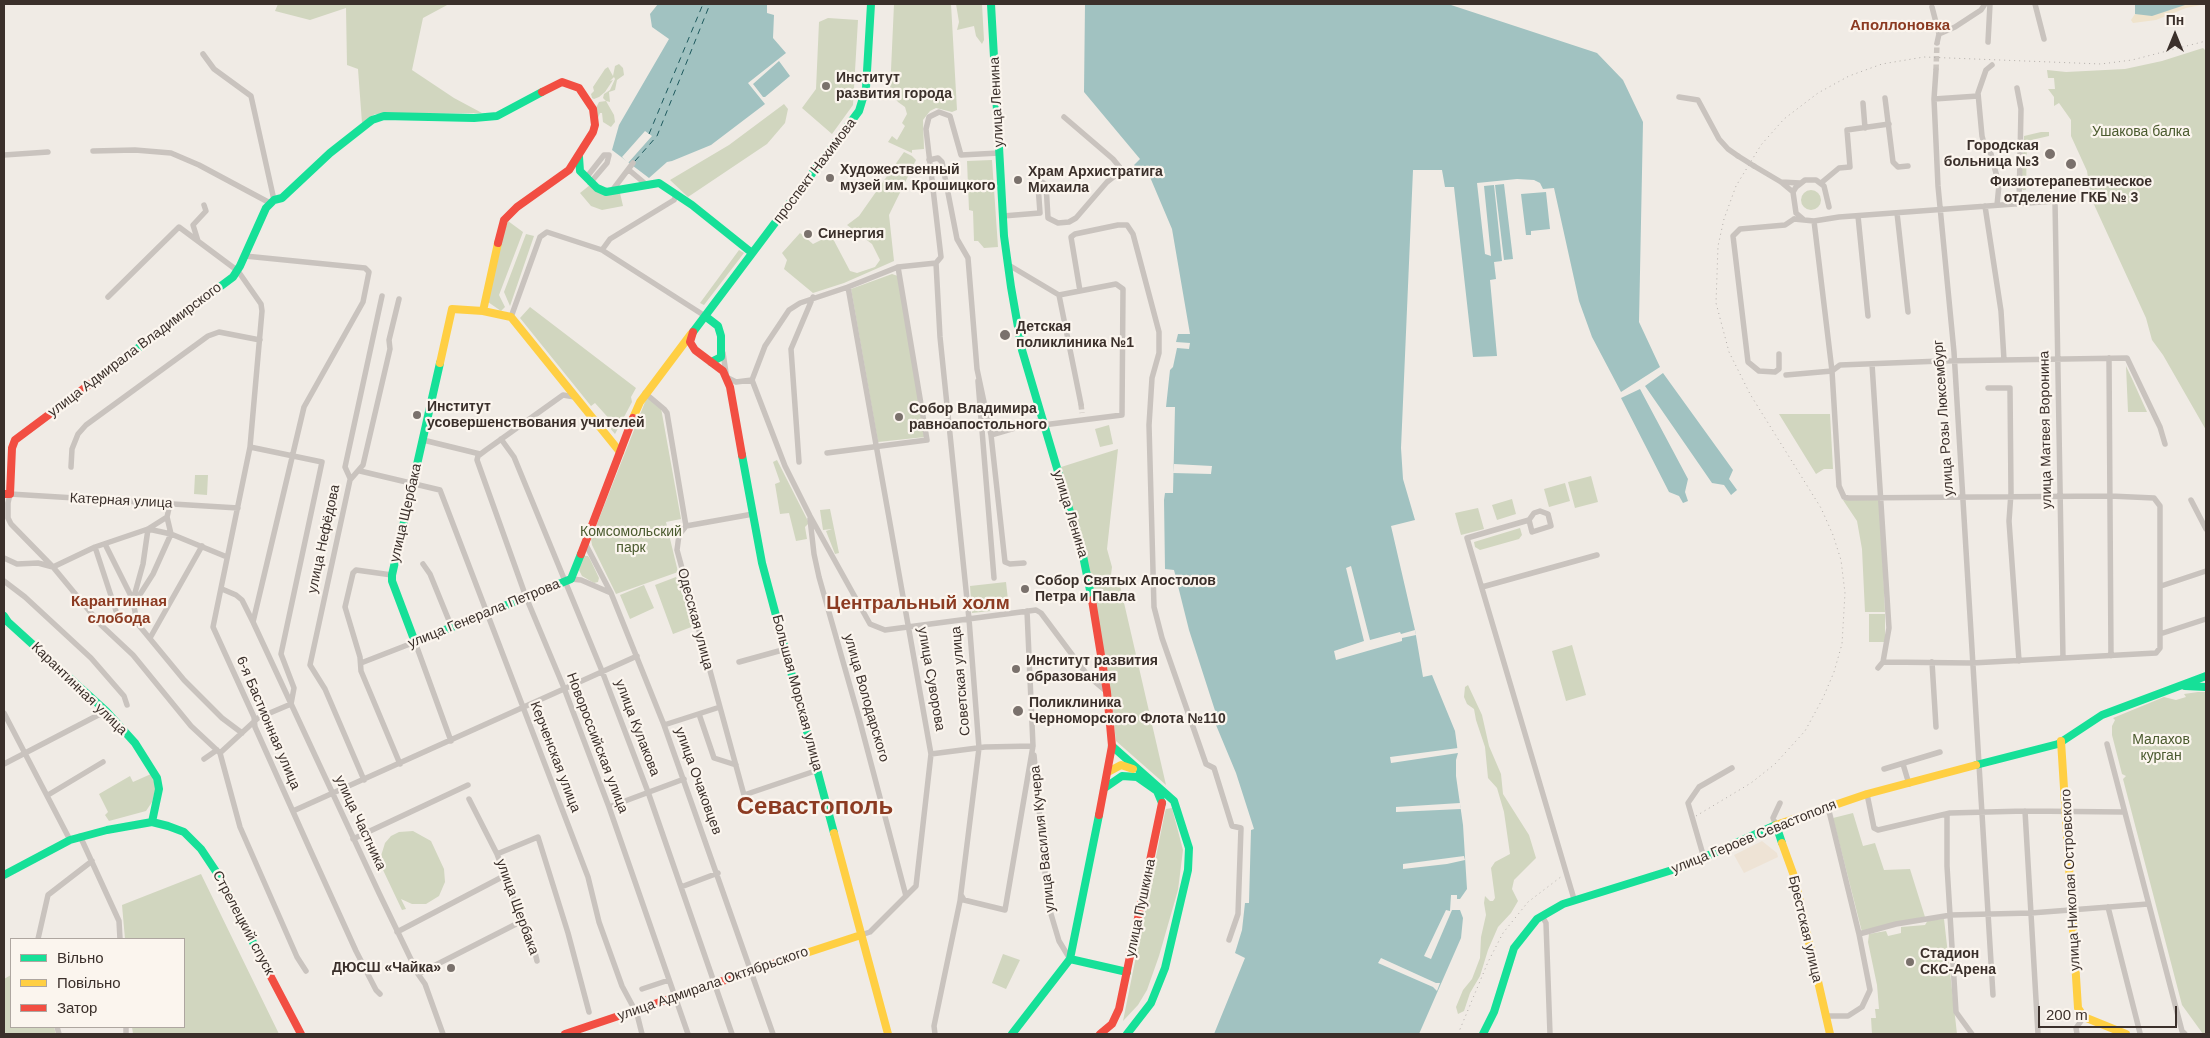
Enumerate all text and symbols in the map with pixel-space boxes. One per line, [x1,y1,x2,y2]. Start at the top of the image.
north arrow [2150,10,2200,60]
text: Пн [2166,12,2184,28]
district label: Аполлоновка [1850,17,1950,35]
street label: улица Ленина [986,56,1008,148]
place label: Институт развития города [836,70,952,102]
marker: Институт развития города [820,80,832,92]
street label: проспект Нахимова [770,115,860,227]
park label: Ушакова балка [2092,124,2190,140]
place label: Городская больница №3 [1944,138,2039,170]
marker: Городская больница №3 [2043,147,2057,161]
marker: Физиотерапевтическое отделение ГКБ № 3 [2064,157,2078,171]
place label: Художественный музей им. Крошицкого [840,162,996,194]
place label: Храм Архистратига Михаила [1028,164,1163,196]
marker: Художественный музей им. Крошицкого [824,172,836,184]
marker: Храм Архистратига Михаила [1012,174,1024,186]
place label: Физиотерапевтическое отделение ГКБ № 3 [1990,174,2152,206]
place label: Синергия [818,226,884,242]
marker: Синергия [802,228,814,240]
street label: улица Адмирала Владимирского [45,279,225,421]
place label: Детская поликлиника №1 [1016,319,1134,352]
marker: Детская поликлиника №1 [998,328,1012,342]
street label: улица Розы Люксембург [1930,339,1958,497]
street label: улица Матвея Воронина [2036,351,2056,509]
place label: Институт усовершенствования учителей [427,399,645,432]
place label: Собор Владимира равноапостольного [909,401,1047,434]
marker: Институт усовершенствования учителей [411,409,423,421]
marker: Собор Владимира равноапостольного [893,411,905,423]
street label: улица Щербака [386,462,426,564]
street label: улица Ленина [1049,468,1091,560]
street label: улица Нефёдова [304,483,344,595]
street label: Катерная улица [69,490,173,512]
park label: Комсомольский парк [580,524,682,556]
street label: Одесская улица [673,566,717,672]
place label: Собор Святых Апостолов Петра и Павла [1035,573,1216,606]
street label: улица Генерала Петрова [406,576,562,652]
marker: Собор Святых Апостолов Петра и Павла [1019,583,1031,595]
district label: Карантинная слобода [71,593,167,628]
district label: Центральный холм [826,593,1010,615]
street label: Большая Морская улица [768,613,826,773]
street label: улица Суворова [914,626,948,732]
street label: Советская улица [948,626,974,736]
street label: улица Володарского [840,632,892,764]
street label: Карантинная улица [28,639,130,739]
place label: Институт развития образования [1026,653,1158,686]
street label: 6-я Бастионная улица [232,654,304,792]
marker: Институт развития образования [1010,663,1022,675]
street label: Новороссийская улица [562,670,632,816]
street label: улица Кулакова [611,677,663,779]
place label: Поликлиника Черноморского Флота №110 [1029,695,1226,728]
street label: Керченская улица [526,699,584,815]
marker: Поликлиника Черноморского Флота №110 [1011,704,1025,718]
street label: улица Очаковцев [671,725,725,837]
park label: Малахов курган [2132,732,2190,764]
street label: улица Василия Кучера [1027,765,1059,913]
street label: улица Частника [331,773,389,873]
street label: улица Николая Островского [2058,789,2084,971]
district label: Севастополь [737,793,893,821]
street label: улица Героев Севастополя [1669,796,1839,878]
street label: улица Щербака [492,857,542,957]
street label: улица Пушкина [1122,857,1160,959]
street label: Стрелецкий спуск [208,868,278,978]
street label: Брестская улица [1785,874,1825,984]
legend [10,938,185,1028]
street label: улица Адмирала Октябрьского [615,943,811,1025]
place label: Стадион СКС-Арена [1920,946,1996,979]
text: Вільно [57,949,104,966]
marker: Стадион СКС-Арена [1904,956,1916,968]
place label: ДЮСШ «Чайка» [332,960,441,976]
marker: ДЮСШ «Чайка» [445,962,457,974]
text: Повільно [57,974,121,991]
scale bar [2040,996,2179,1028]
text: Затор [57,999,97,1016]
text: 200 m [2046,1006,2088,1023]

